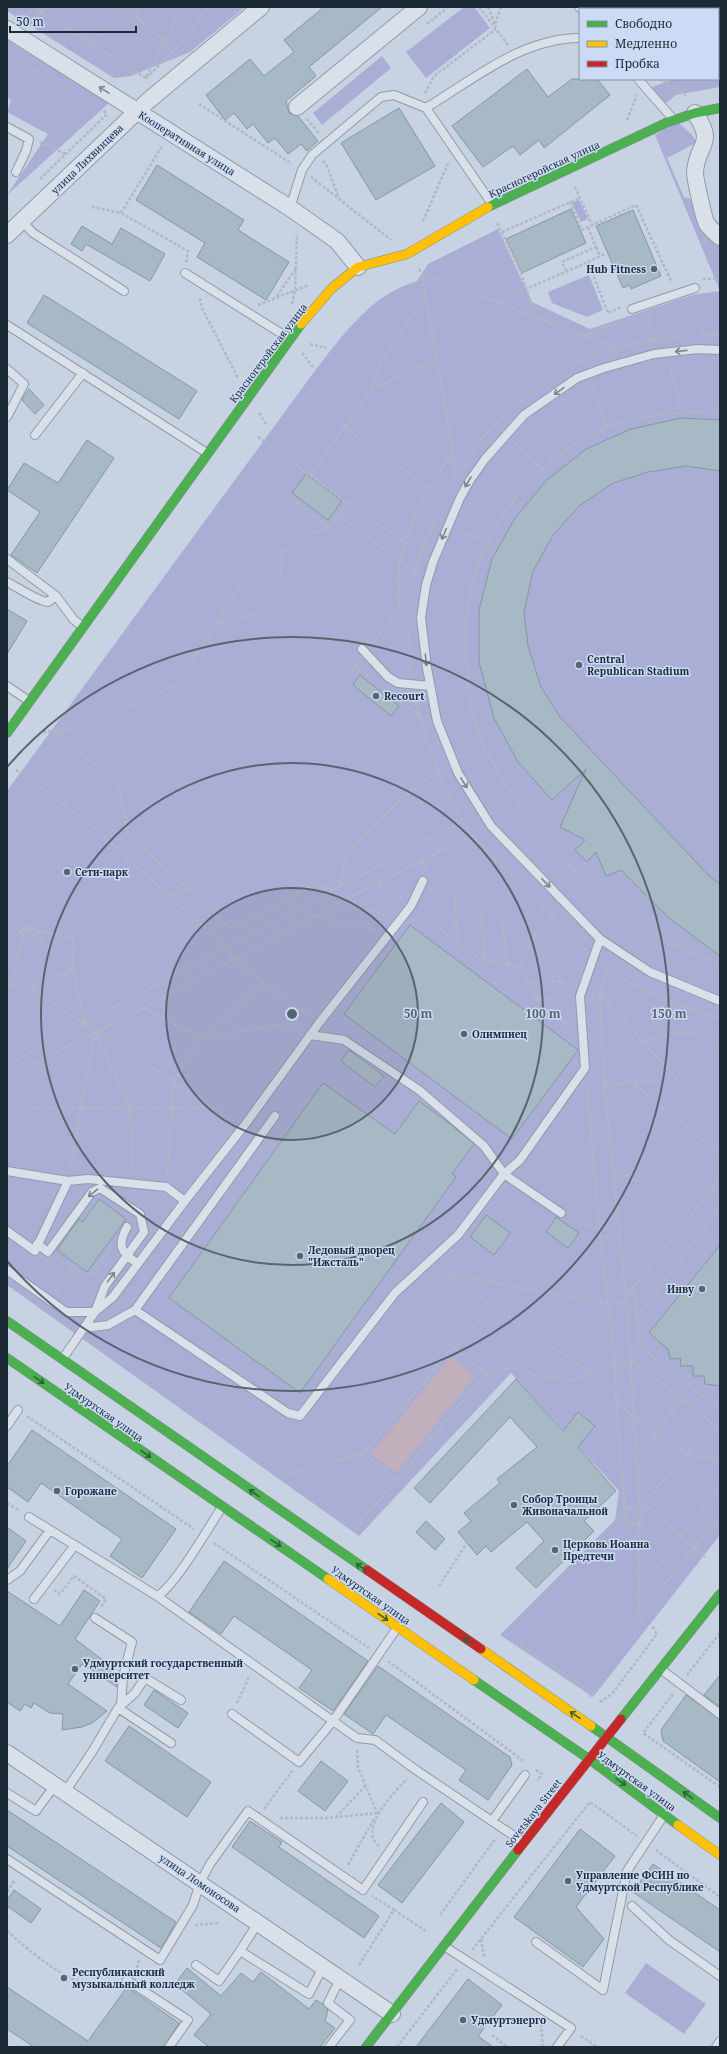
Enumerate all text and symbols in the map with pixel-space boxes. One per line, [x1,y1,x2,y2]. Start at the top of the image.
scale bar [10,8,136,34]
legend [579,8,719,80]
text: 50 m [16,13,44,30]
text: Свободно [615,15,672,32]
text: Медленно [615,35,677,52]
text: Пробка [615,55,660,72]
one-way arrow [99,86,110,94]
street label: Кооперативная улица [136,107,238,179]
street label: улица Лихвинцева [48,121,126,197]
street label: Красногеройская улица [486,137,602,201]
place label: Hub Fitness [586,262,646,276]
marker: Hub Fitness [649,264,659,274]
street label: Красногеройская улица [226,300,310,406]
one-way arrow [675,347,688,355]
one-way arrow [554,387,565,395]
one-way arrow [464,476,472,488]
one-way arrow [440,527,447,539]
place label: Central Republican Stadium [587,652,690,678]
one-way arrow [422,653,430,666]
marker: Central Republican Stadium [574,660,584,670]
place label: Recourt [384,689,424,703]
marker: Recourt [371,691,381,701]
one-way arrow [460,777,468,788]
place label: Сети-парк [75,865,129,879]
marker: Сети-парк [62,867,72,877]
one-way arrow [541,878,551,888]
text: 50 m [404,1005,432,1022]
text: 100 m [525,1005,561,1022]
text: 150 m [651,1005,687,1022]
centre of rings [285,1007,299,1021]
place label: Олимпиец [472,1027,527,1041]
marker: Олимпиец [459,1029,469,1039]
one-way arrow [88,1189,99,1197]
place label: Ледовый дворец "Ижсталь" [308,1243,395,1269]
marker: Ледовый дворец "Ижсталь" [295,1251,305,1261]
one-way arrow [107,1271,115,1282]
place label: Инву [667,1282,695,1296]
marker: Инву [697,1284,707,1294]
one-way arrow [33,1376,44,1384]
street label: Удмуртская улица [61,1379,147,1445]
one-way arrow [140,1450,151,1458]
place label: Горожане [65,1484,117,1498]
marker: Горожане [52,1486,62,1496]
one-way arrow [249,1489,260,1497]
place label: Собор Троицы Живоначальной [522,1492,608,1518]
marker: Собор Троицы Живоначальной [509,1500,519,1510]
place label: Церковь Иоанна Предтечи [563,1537,649,1563]
one-way arrow [271,1539,282,1547]
marker: Церковь Иоанна Предтечи [550,1545,560,1555]
street label: Удмуртская улица [328,1562,414,1628]
one-way arrow [356,1563,367,1571]
one-way arrow [378,1613,389,1621]
one-way arrow [462,1637,473,1645]
place label: Удмуртский государственный университет [83,1656,243,1682]
marker: Удмуртский государственный университет [70,1664,80,1674]
one-way arrow [569,1711,580,1719]
street label: Удмуртская улица [595,1748,679,1814]
street label: Sovetskaya Street [502,1775,564,1850]
one-way arrow [615,1778,626,1787]
one-way arrow [683,1791,694,1799]
street label: улица Ломоносова [157,1851,244,1916]
place label: Управление ФСИН по Удмуртской Республике [576,1868,704,1894]
marker: Управление ФСИН по Удмуртской Республике [563,1876,573,1886]
place label: Республиканский музыкальный колледж [72,1965,195,1991]
marker: Республиканский музыкальный колледж [59,1973,69,1983]
place label: Удмуртэнерго [471,2013,546,2027]
marker: Удмуртэнерго [458,2015,468,2025]

